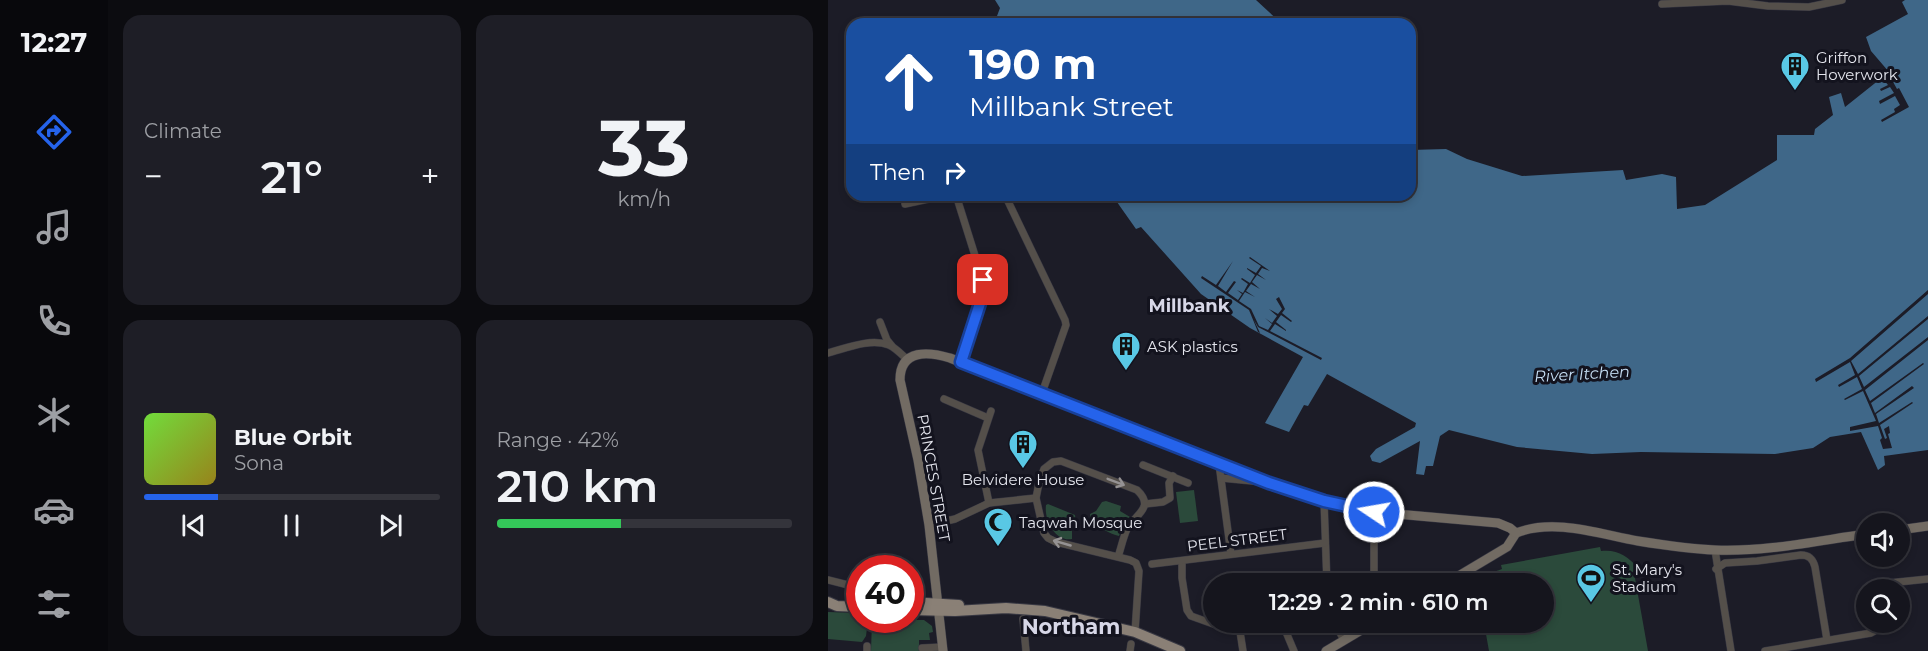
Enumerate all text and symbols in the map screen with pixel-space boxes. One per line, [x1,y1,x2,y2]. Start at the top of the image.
text: 12:27 [21,26,87,59]
text: 190 m [969,38,1097,90]
icon: ahead [870,42,948,120]
place label: Griffon Hoverwork [1816,48,1898,84]
building icon: Griffon Hoverwork [1779,50,1811,92]
text: Millbank Street [969,90,1174,123]
text: 33 [598,100,690,196]
icon: directions [33,111,75,153]
text: Climate [144,119,222,143]
text: 21° [261,149,323,204]
text: − [144,156,163,196]
text: + [421,156,439,196]
icon: right [938,156,971,189]
text: Then [870,159,926,186]
text: km/h [618,187,671,211]
icon: music [33,206,75,248]
pin [957,254,1008,305]
icon: arrive [966,263,999,296]
district label: Millbank [1148,295,1230,317]
icon: phone [33,300,75,342]
building icon: ASK plastics [1110,330,1142,372]
place label: ASK plastics [1147,337,1238,356]
water label: River Itchen [1534,362,1630,386]
icon: climate [33,394,75,436]
street label: PRINCES STREET [913,413,955,544]
text: Blue Orbit [234,424,352,451]
text: Range · 42% [497,428,619,452]
building icon: Belvidere House [1007,428,1039,470]
text: Sona [234,451,284,475]
text: 210 km [497,458,658,513]
place label: Belvidere House [962,470,1084,489]
one-way arrow [1106,477,1125,488]
position arrow [1342,480,1406,544]
icon: car [33,489,75,531]
mosque icon: Taqwah Mosque [982,506,1014,548]
icon: previous [177,509,210,542]
icon: pause [275,509,308,542]
icon: next [374,509,407,542]
place label: Taqwah Mosque [1019,513,1142,532]
map controls [1856,513,1910,633]
button: sound [1856,513,1910,567]
street label: PEEL STREET [1186,524,1288,556]
one-way arrow [1053,537,1072,548]
speed limit sign: 40 [846,555,924,633]
place label: St. Mary's Stadium [1612,560,1682,596]
sports icon: St. Mary's Stadium [1575,562,1607,604]
button: search [1856,579,1910,633]
icon: filters [33,583,75,625]
text: 12:29 · 2 min · 610 m [1269,589,1488,616]
district label: Northam [1022,614,1120,639]

